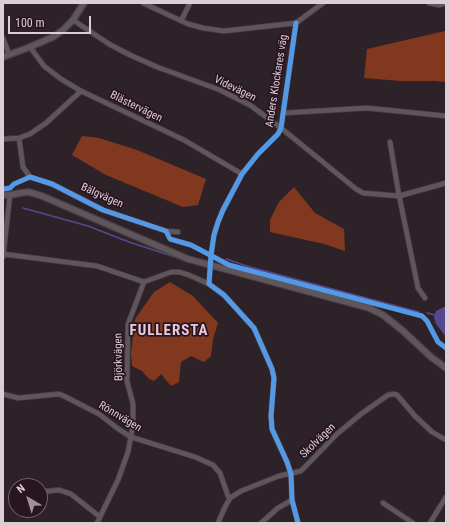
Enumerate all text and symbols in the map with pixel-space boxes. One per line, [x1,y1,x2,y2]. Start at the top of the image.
scale bar [10,8,93,34]
text: 100 m [15,16,45,30]
street label: Anders Klockares väg [263,34,291,128]
street label: Videvägen [212,73,258,105]
street label: Blästervägen [108,89,164,125]
street label: Bälgvägen [79,181,125,211]
district label: FULLERSTA [129,322,209,340]
street label: Björkvägen [112,333,126,381]
street label: Rönnvägen [96,399,144,435]
street label: Skolvägen [297,421,339,461]
north arrow [8,478,48,518]
text: N [14,482,28,496]

